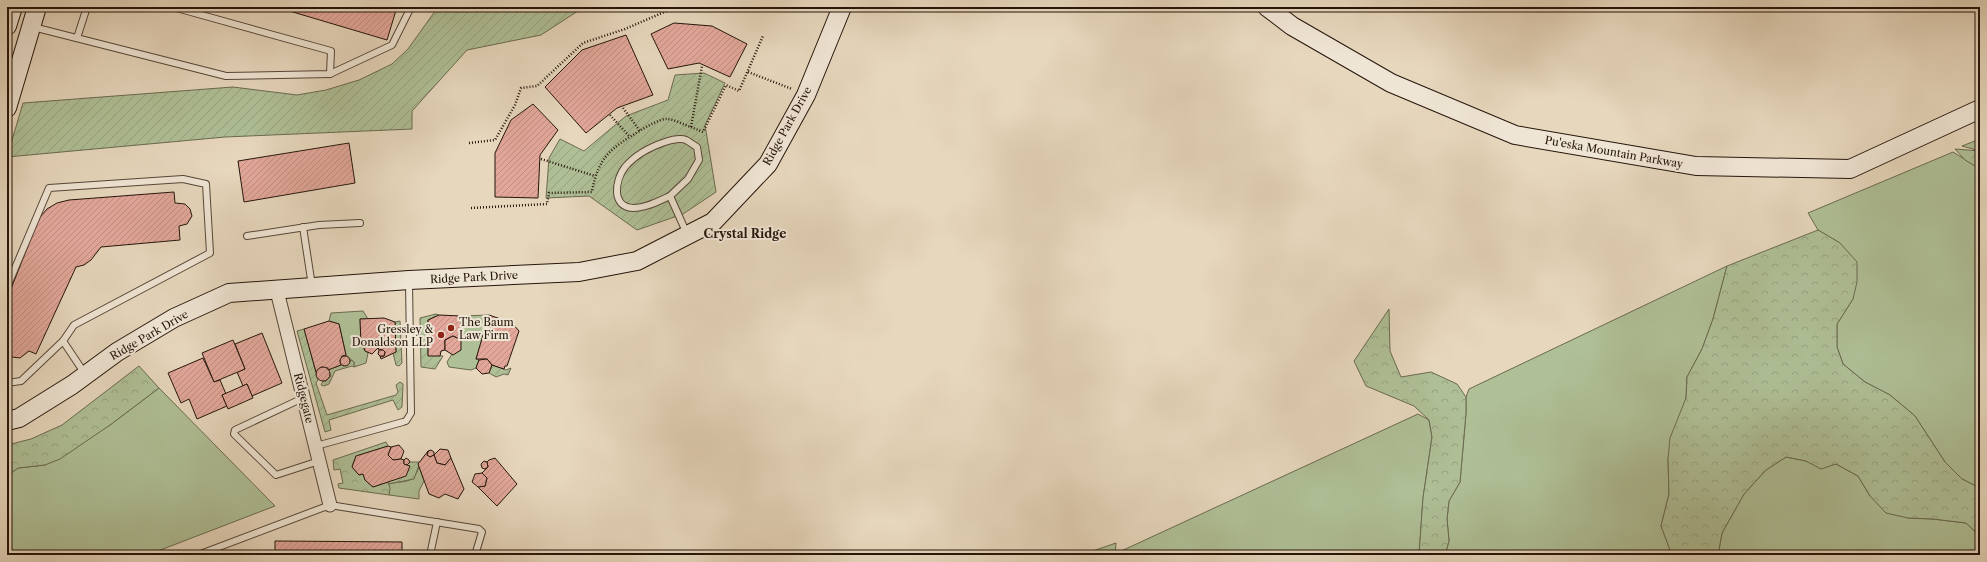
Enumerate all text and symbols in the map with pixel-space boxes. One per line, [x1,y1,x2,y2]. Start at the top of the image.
street label: Ridge Park Drive [760,84,814,168]
street label: Pu'eska Mountain Parkway [1544,133,1685,171]
district label: Crystal Ridge [704,226,786,241]
street label: Ridge Park Drive [430,268,518,286]
street label: Ridge Park Drive [107,307,191,363]
place label: The Baum Law Firm [459,315,514,342]
place label: Gressley & Donaldson LLP [352,322,433,349]
marker: The Baum Law Firm [446,323,456,333]
marker: Gressley & Donaldson LLP [436,330,446,340]
street label: Ridgegate [291,371,317,425]

